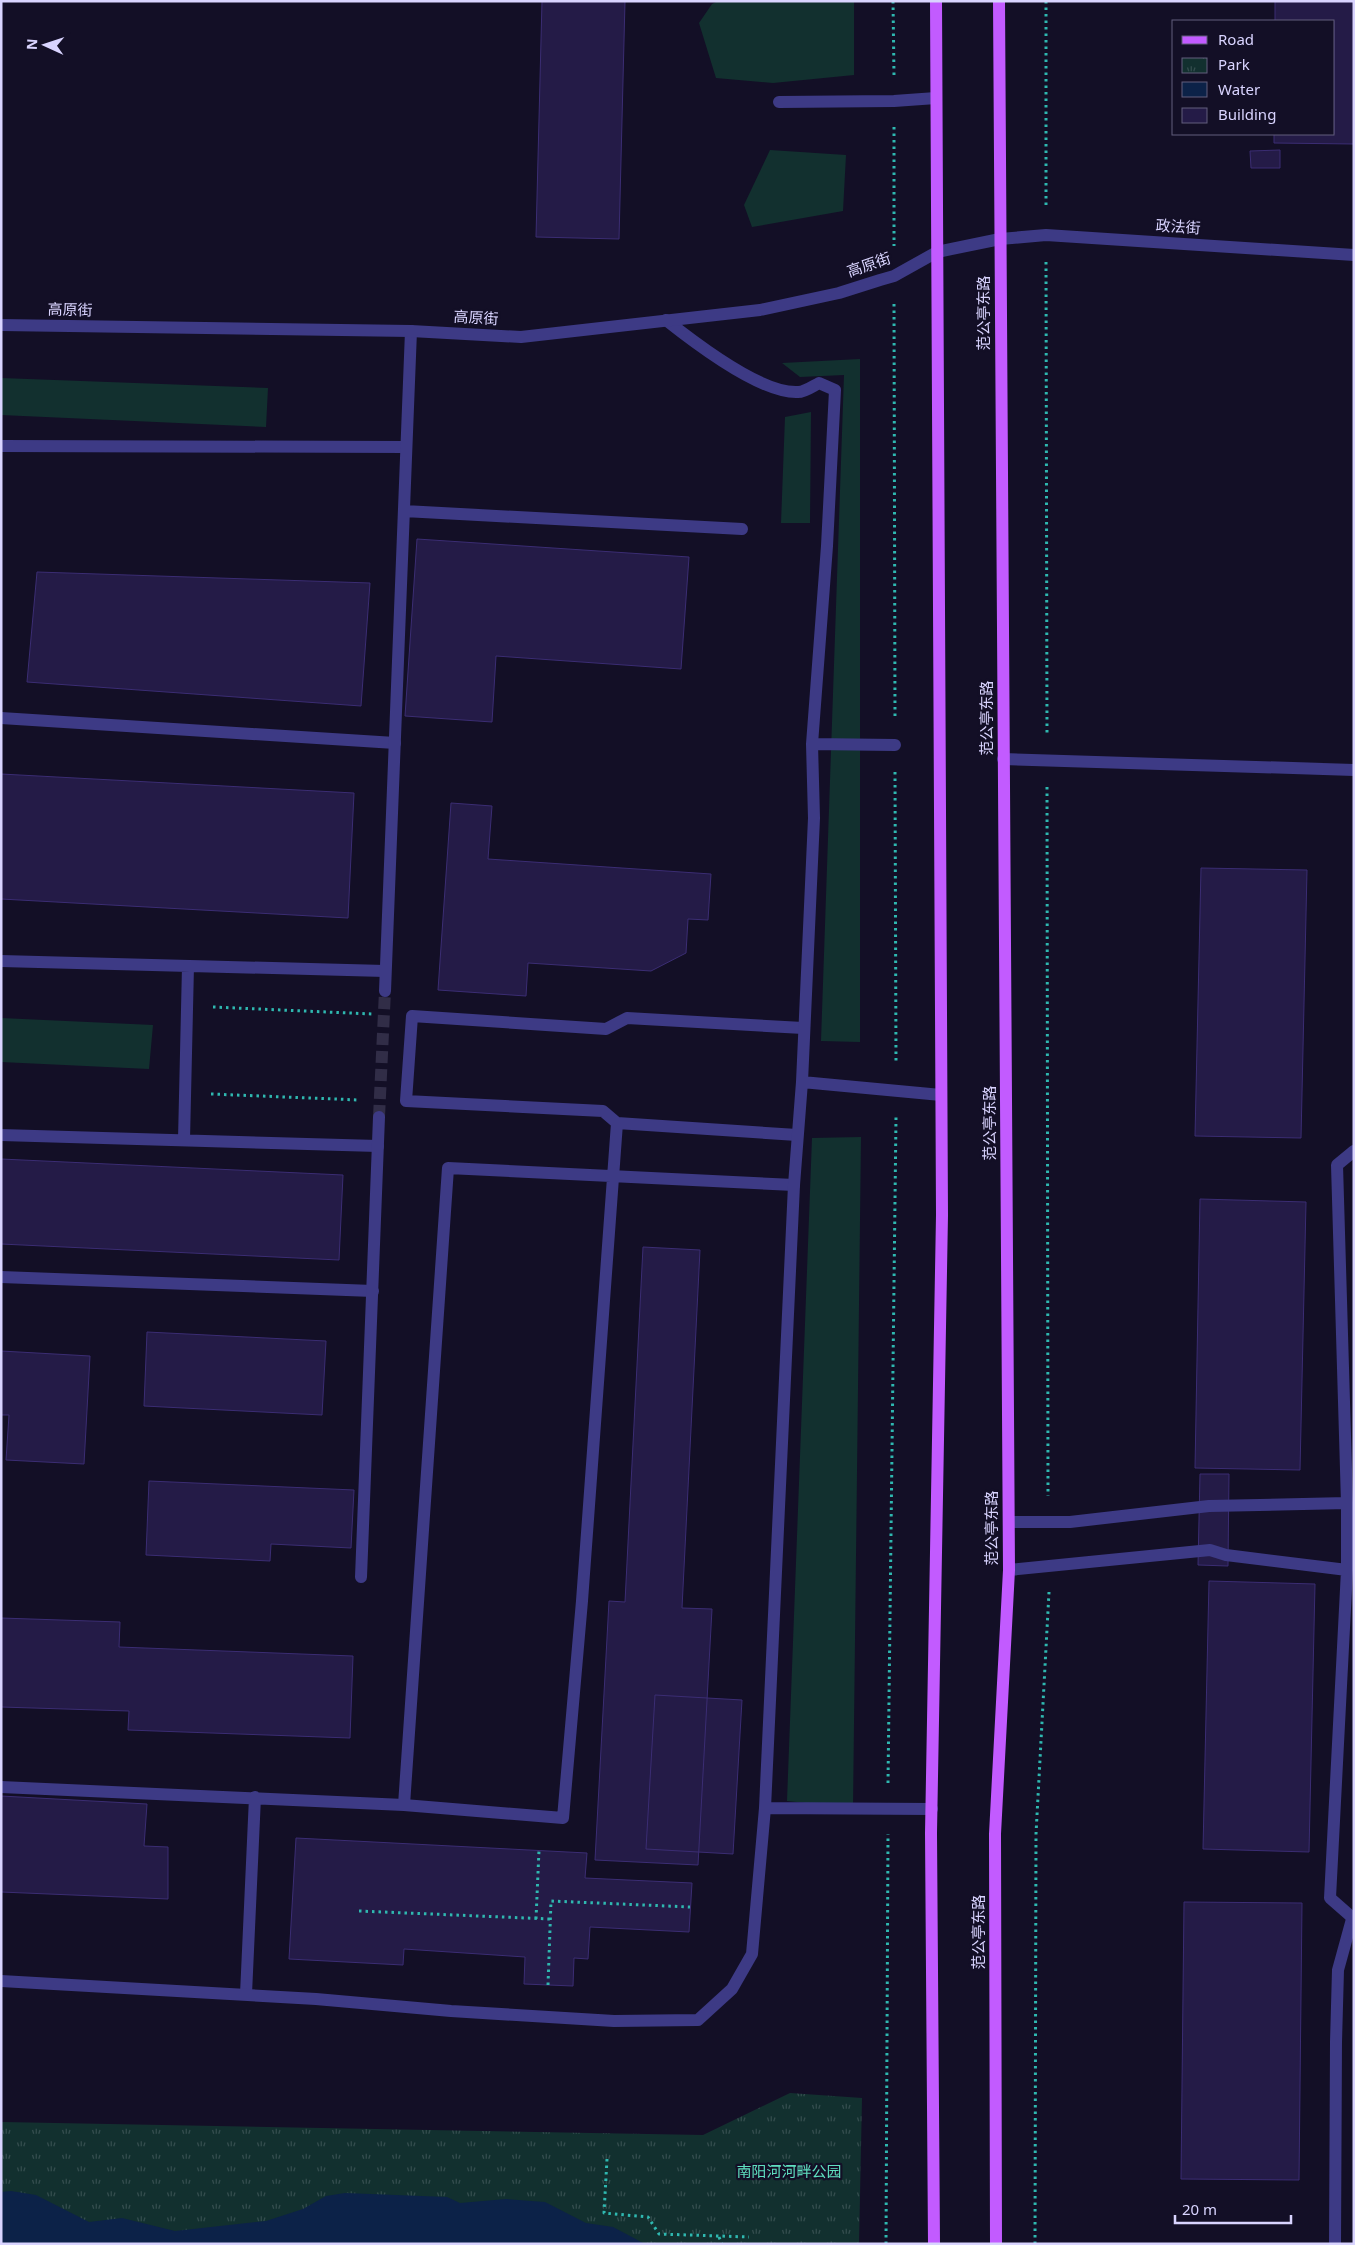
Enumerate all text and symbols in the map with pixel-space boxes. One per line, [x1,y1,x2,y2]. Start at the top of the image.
north arrow [20,20,70,70]
legend [1172,20,1335,135]
text: Road [1218,29,1254,49]
text: N [22,38,41,50]
text: Park [1218,54,1250,74]
text: Water [1218,79,1260,99]
text: Building [1218,104,1276,124]
street label: 政法街 [1155,214,1201,238]
street label: 高原街 [844,247,893,281]
street label: 范公亭东路 [973,275,993,351]
street label: 高原街 [47,299,93,319]
street label: 高原街 [453,306,499,328]
street label: 范公亭东路 [976,680,996,756]
street label: 范公亭东路 [979,1085,999,1161]
street label: 范公亭东路 [981,1490,1001,1566]
street label: 范公亭东路 [968,1894,988,1970]
park label: 南阳河河畔公园 [736,2161,842,2181]
scale bar [1175,2192,1291,2224]
text: 20 m [1182,2199,1217,2219]

